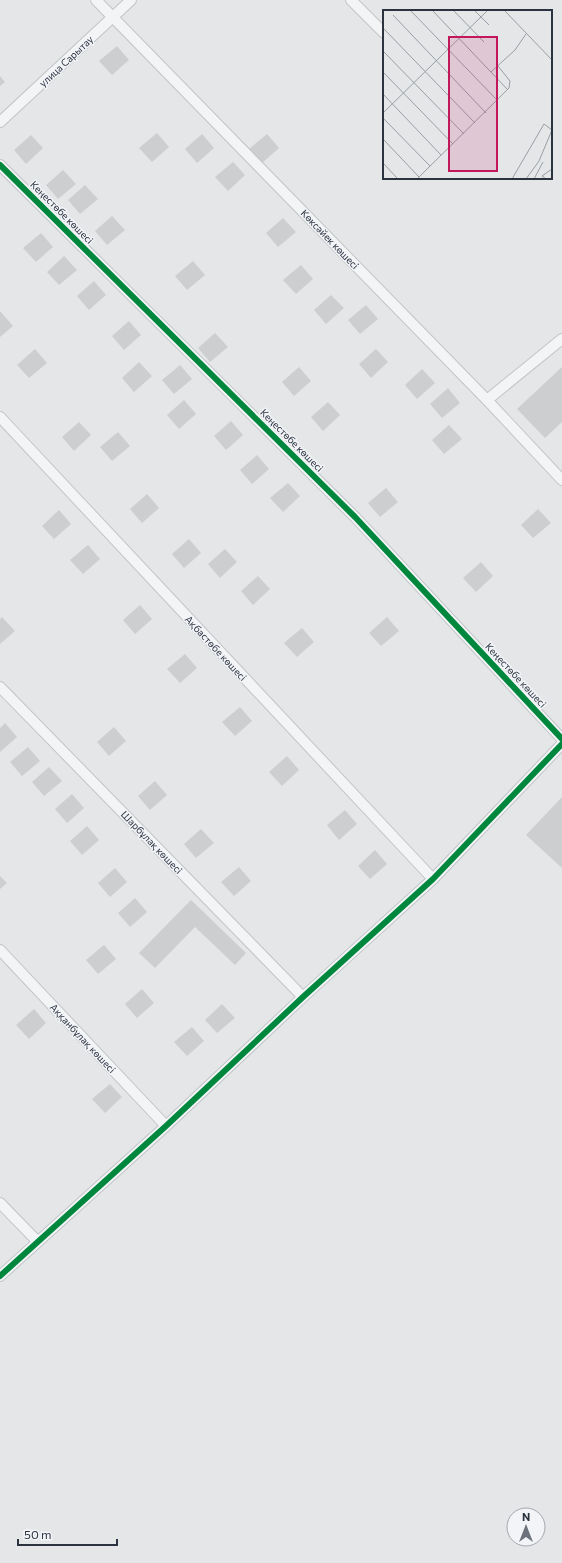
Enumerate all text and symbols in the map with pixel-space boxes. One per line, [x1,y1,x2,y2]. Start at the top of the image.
inset map [383,10,552,179]
street label: улица Сарытау [37,33,95,89]
street label: Кеңестөбе көшесі [28,178,96,246]
street label: Көксәйек көшесі [299,207,361,271]
street label: Кеңестөбе көшесі [258,406,326,474]
street label: Ақбастөбе көшесі [183,613,249,683]
street label: Кеңестөбе көшесі [483,640,549,710]
street label: Шарбұлақ көшесі [119,808,185,876]
street label: Аққанбұлақ көшесі [48,1001,118,1075]
north arrow [506,1507,546,1547]
text: N [522,1510,530,1523]
scale bar [18,1521,117,1547]
text: 50 m [24,1527,52,1541]

